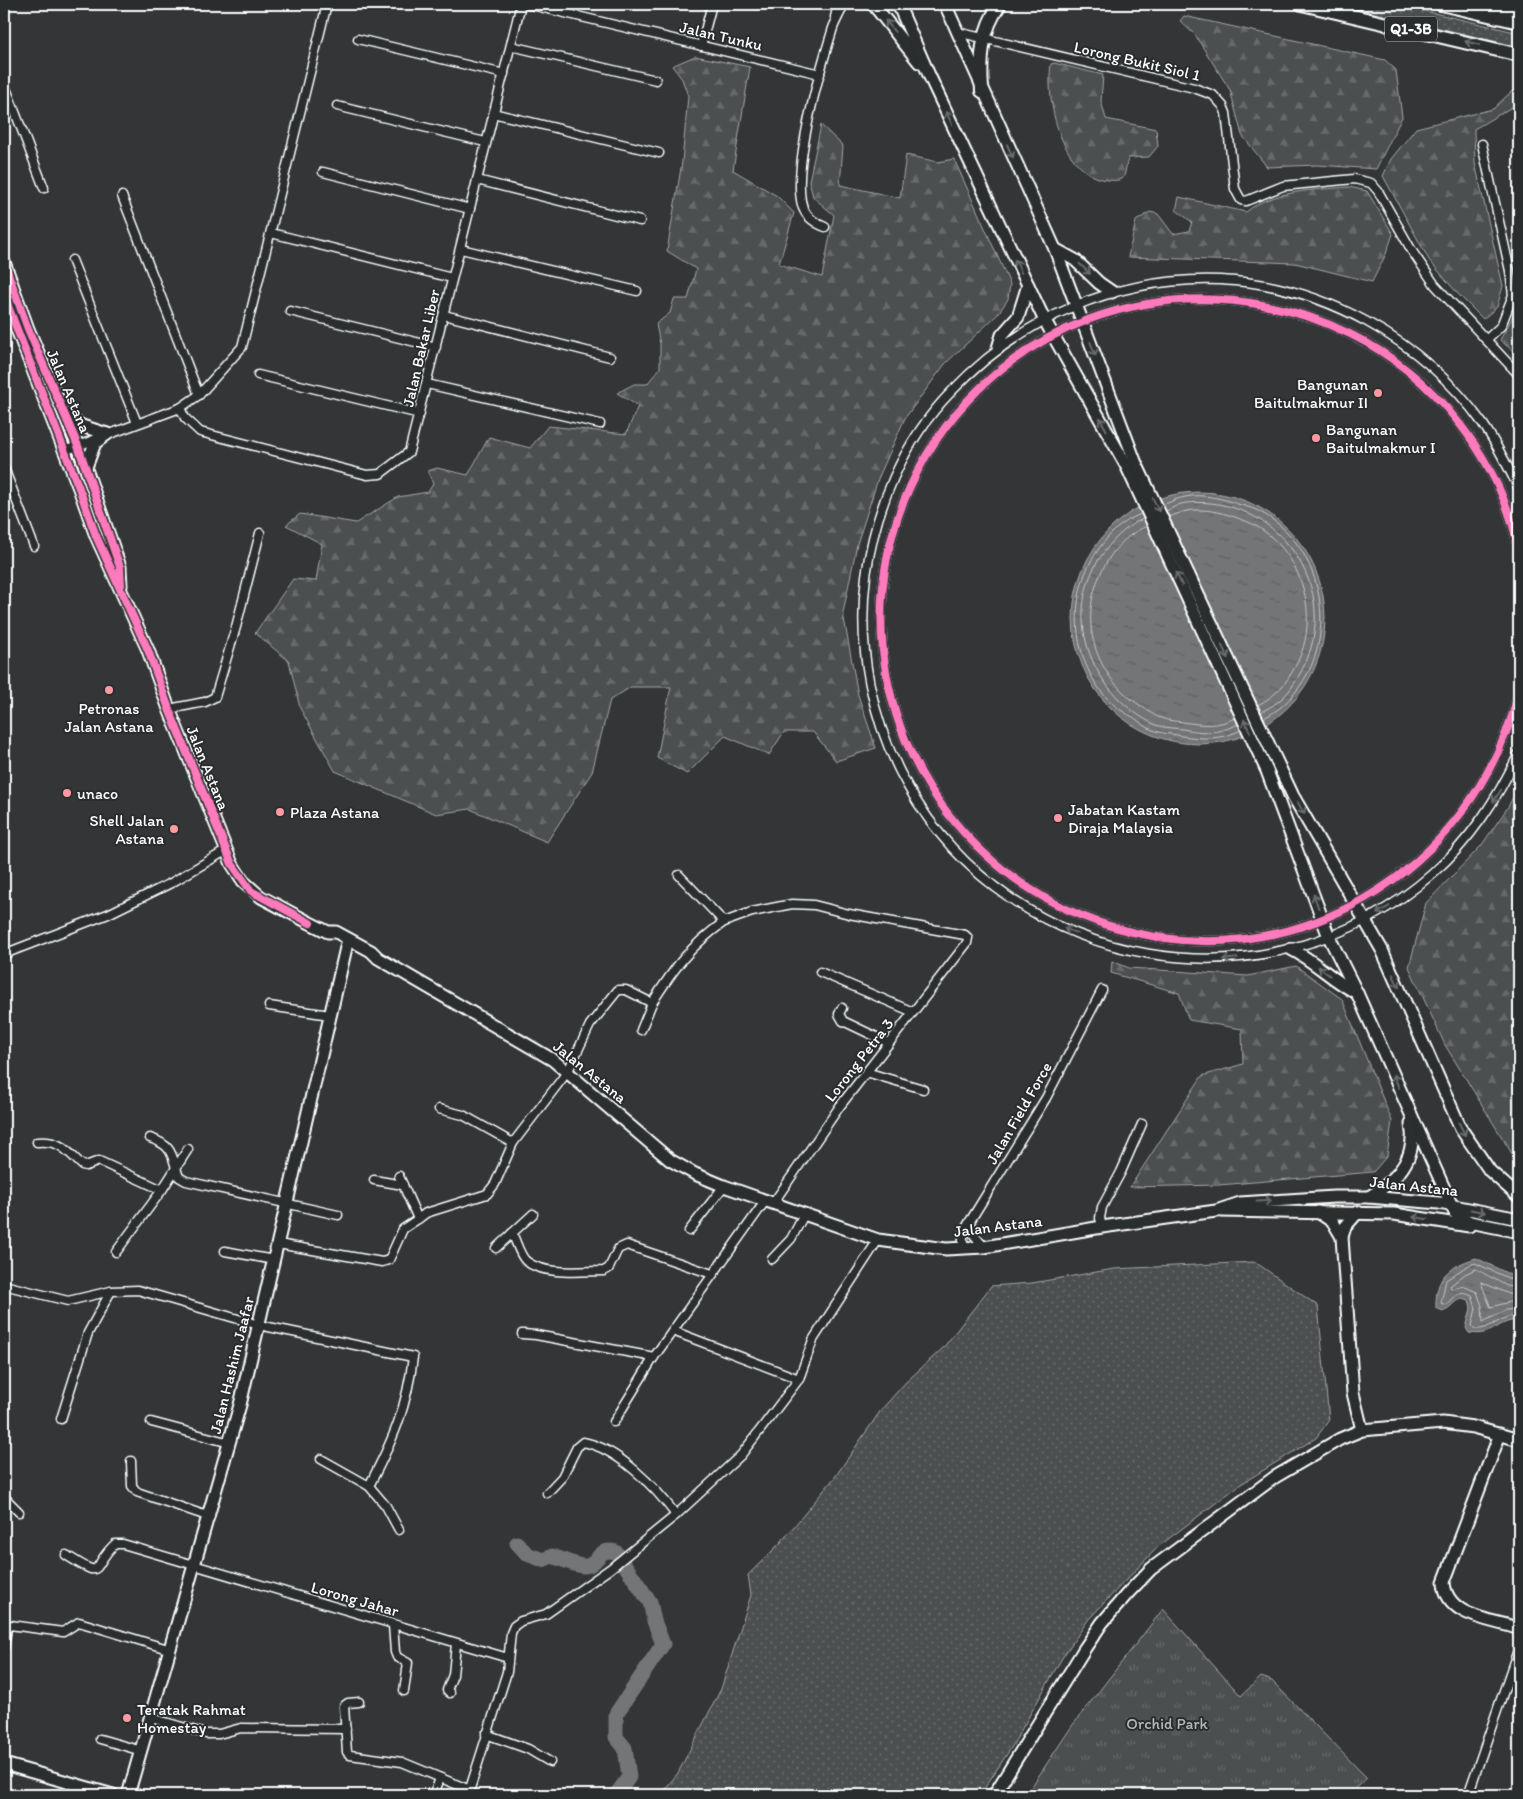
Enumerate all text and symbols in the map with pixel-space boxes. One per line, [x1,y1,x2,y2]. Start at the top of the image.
road number: Q1-3B [1385,16,1437,42]
street label: Jalan Tunku [678,17,764,55]
one-way arrow [885,20,896,33]
street label: Lorong Bukit Siol 1 [1072,37,1203,85]
one-way arrow [1464,38,1480,47]
one-way arrow [944,111,954,126]
one-way arrow [1006,143,1015,158]
one-way arrow [1013,259,1023,274]
one-way arrow [1078,263,1091,275]
street label: Jalan Bakar Liber [398,287,444,409]
one-way arrow [1089,341,1098,356]
street label: Jalan Astana [43,346,95,436]
place label: Bangunan Baitulmakmur II [1254,375,1368,412]
marker: Bangunan Baitulmakmur II [1372,387,1384,399]
one-way arrow [1098,417,1108,432]
place label: Bangunan Baitulmakmur I [1326,420,1436,457]
marker: Bangunan Baitulmakmur I [1310,432,1322,444]
one-way arrow [1151,497,1161,512]
one-way arrow [1174,572,1183,587]
one-way arrow [1221,644,1230,659]
marker: Petronas Jalan Astana [103,684,115,696]
place label: Petronas Jalan Astana [65,699,154,736]
one-way arrow [1242,719,1251,734]
street label: Jalan Astana [183,723,234,813]
place label: unaco [77,784,118,803]
marker: unaco [61,787,73,799]
one-way arrow [1492,789,1502,803]
place label: Jabatan Kastam Diraja Malaysia [1068,800,1180,837]
one-way arrow [1296,801,1306,815]
place label: Plaza Astana [290,803,380,822]
marker: Plaza Astana [274,806,286,818]
place label: Shell Jalan Astana [90,811,164,848]
marker: Jabatan Kastam Diraja Malaysia [1052,812,1064,824]
marker: Shell Jalan Astana [168,823,180,835]
one-way arrow [1311,893,1320,909]
one-way arrow [1377,906,1391,916]
one-way arrow [1064,926,1079,936]
one-way arrow [1222,954,1238,963]
one-way arrow [1318,965,1331,976]
one-way arrow [1391,973,1401,988]
street label: Lorong Petra 3 [821,1014,898,1106]
street label: Jalan Astana [549,1037,631,1108]
street label: Jalan Field Force [982,1058,1056,1167]
one-way arrow [1390,1074,1400,1089]
one-way arrow [1457,1122,1467,1137]
street label: Jalan Astana [1369,1172,1460,1200]
one-way arrow [1255,1197,1271,1206]
one-way arrow [1469,1206,1485,1216]
street label: Jalan Astana [953,1211,1044,1241]
one-way arrow [1412,1212,1428,1222]
street label: Jalan Hashim Jaafar [206,1294,258,1436]
street label: Lorong Jahar [309,1577,401,1621]
place label: Teratak Rahmat Homestay [137,1700,246,1737]
marker: Teratak Rahmat Homestay [121,1712,133,1724]
park label: Orchid Park [1126,1714,1209,1733]

